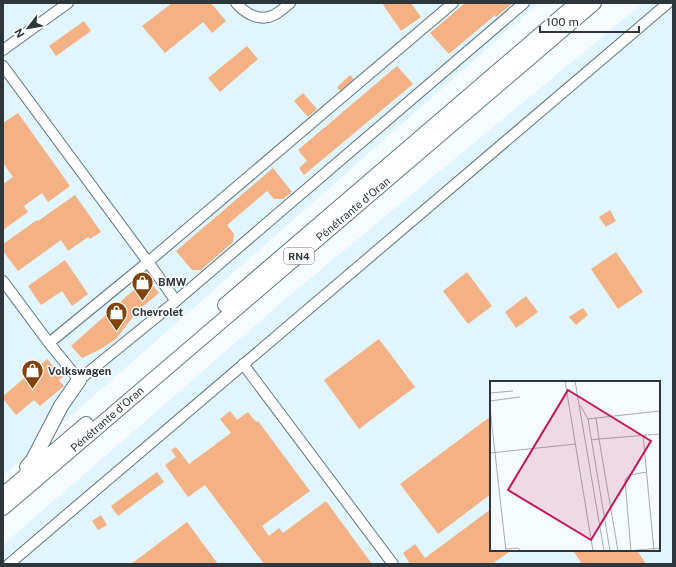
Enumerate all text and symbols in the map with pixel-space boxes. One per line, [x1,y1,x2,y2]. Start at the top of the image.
north arrow [8,8,48,48]
scale bar [540,8,639,34]
text: 100 m [546,15,579,29]
text: N [12,26,27,40]
street label: Pénétrante d'Oran [314,175,392,243]
road number: RN4 [284,248,314,264]
shop icon: BMW [129,269,155,302]
place label: BMW [158,276,187,288]
shop icon: Chevrolet [103,299,129,332]
place label: Chevrolet [132,306,184,318]
shop icon: Volkswagen [20,358,46,391]
place label: Volkswagen [48,365,111,377]
inset map [490,381,660,551]
street label: Pénétrante d'Oran [68,384,146,454]

